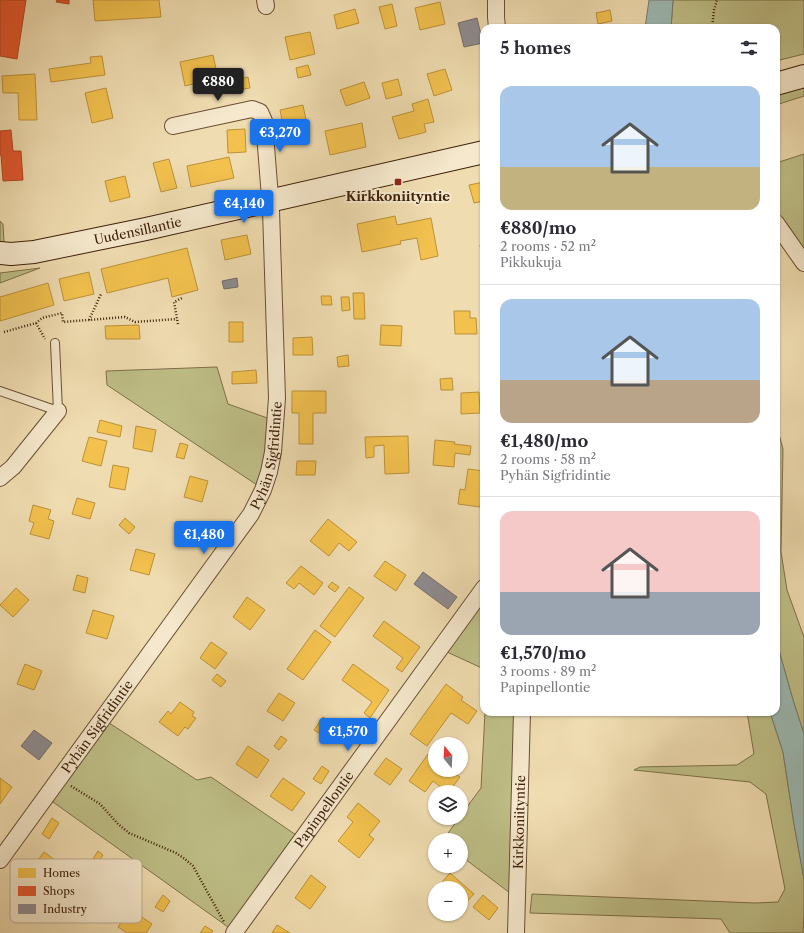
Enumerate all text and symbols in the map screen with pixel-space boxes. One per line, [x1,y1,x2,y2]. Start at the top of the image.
icon: filters [738,37,760,59]
text: 5 homes [500,38,571,58]
pin: €880 [194,68,242,102]
text: €880 [202,73,234,89]
icon: home [594,112,666,184]
pin: €3,270 [247,119,313,153]
text: €3,270 [259,124,301,140]
marker: Kirkkoniityntie [393,177,403,187]
place label: Kirkkoniityntie [346,188,450,204]
pin: €4,140 [211,190,277,224]
text: €4,140 [223,195,265,211]
street label: Uudensillantie [92,213,183,248]
text: €880/mo [500,218,576,238]
text: 2 rooms · 52 m² [500,238,596,254]
text: Pikkukuja [500,254,562,270]
icon: home [594,325,666,397]
street label: Pyhän Sigfridintie [247,401,285,512]
text: €1,480/mo [500,431,588,451]
text: 2 rooms · 58 m² [500,451,596,467]
text: Pyhän Sigfridintie [500,467,611,483]
pin: €1,480 [171,521,237,555]
text: €1,480 [183,526,225,542]
icon: home [594,537,666,609]
text: €1,570/mo [500,643,586,663]
text: 3 rooms · 89 m² [500,663,596,679]
street label: Pyhän Sigfridintie [58,677,136,776]
text: Papinpellontie [500,679,590,695]
pin: €1,570 [315,718,381,752]
text: €1,570 [328,723,368,739]
north arrow [428,737,468,777]
map controls [428,737,468,921]
street label: Papinpellontie [291,768,357,850]
street label: Kirkkoniityntie [510,775,528,869]
button: layers [428,785,468,825]
button: + [428,833,468,873]
legend [10,859,142,923]
text: Homes [43,866,80,880]
button: − [428,881,468,921]
text: Shops [43,884,75,898]
text: Industry [43,902,88,916]

